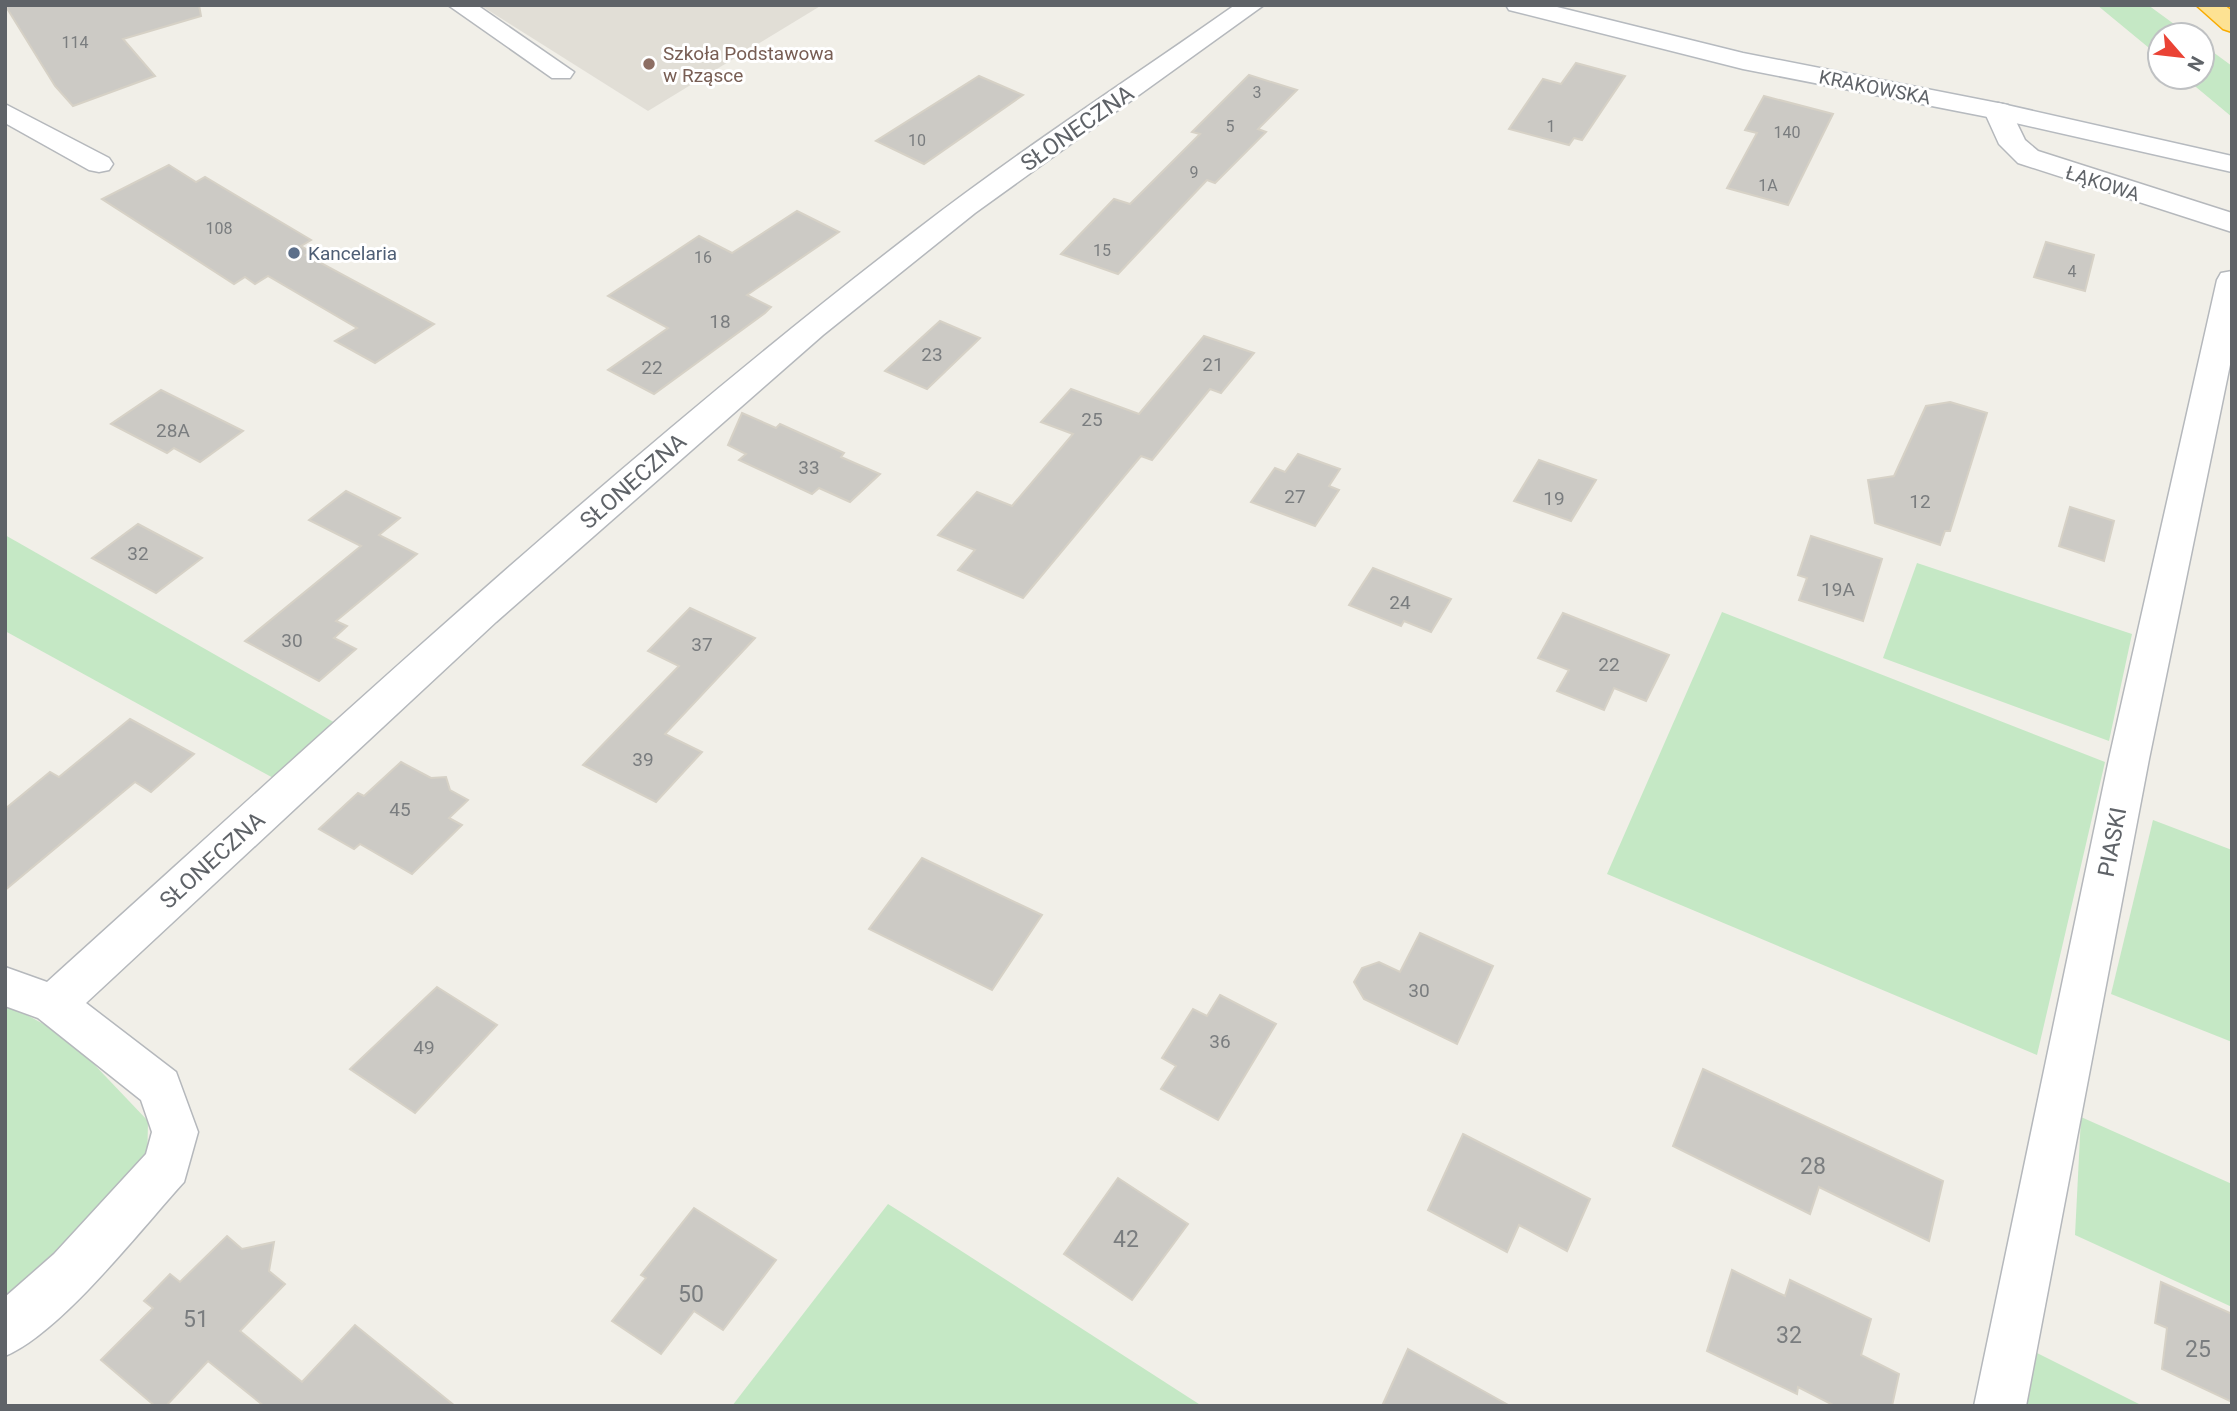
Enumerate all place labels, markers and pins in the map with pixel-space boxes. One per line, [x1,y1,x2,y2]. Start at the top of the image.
place label: Szkoła Podstawowa w Rząsce [663,42,834,87]
marker: Szkoła Podstawowa w Rząsce [641,56,657,72]
place label: Kancelaria [308,242,397,265]
marker: Kancelaria [286,245,302,261]

